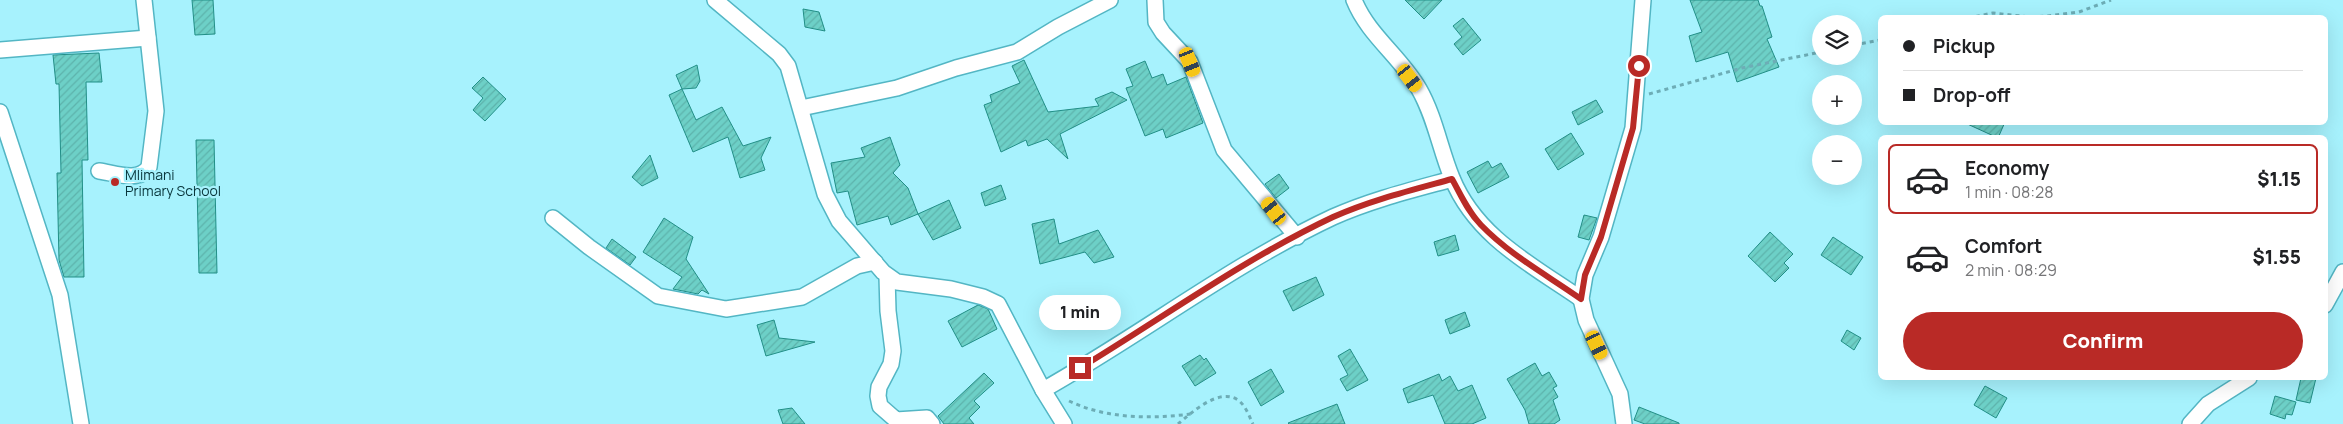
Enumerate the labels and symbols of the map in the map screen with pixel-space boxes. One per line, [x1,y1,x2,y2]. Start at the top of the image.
car [1177,45,1202,79]
route start [1628,55,1650,77]
car [1394,62,1425,94]
place label: Mlimani Primary School [125,165,221,200]
marker: Mlimani Primary School [109,176,121,188]
car [1258,195,1289,227]
callout: 1 min [1039,296,1121,330]
car [1583,328,1610,362]
route end [1069,357,1091,379]

